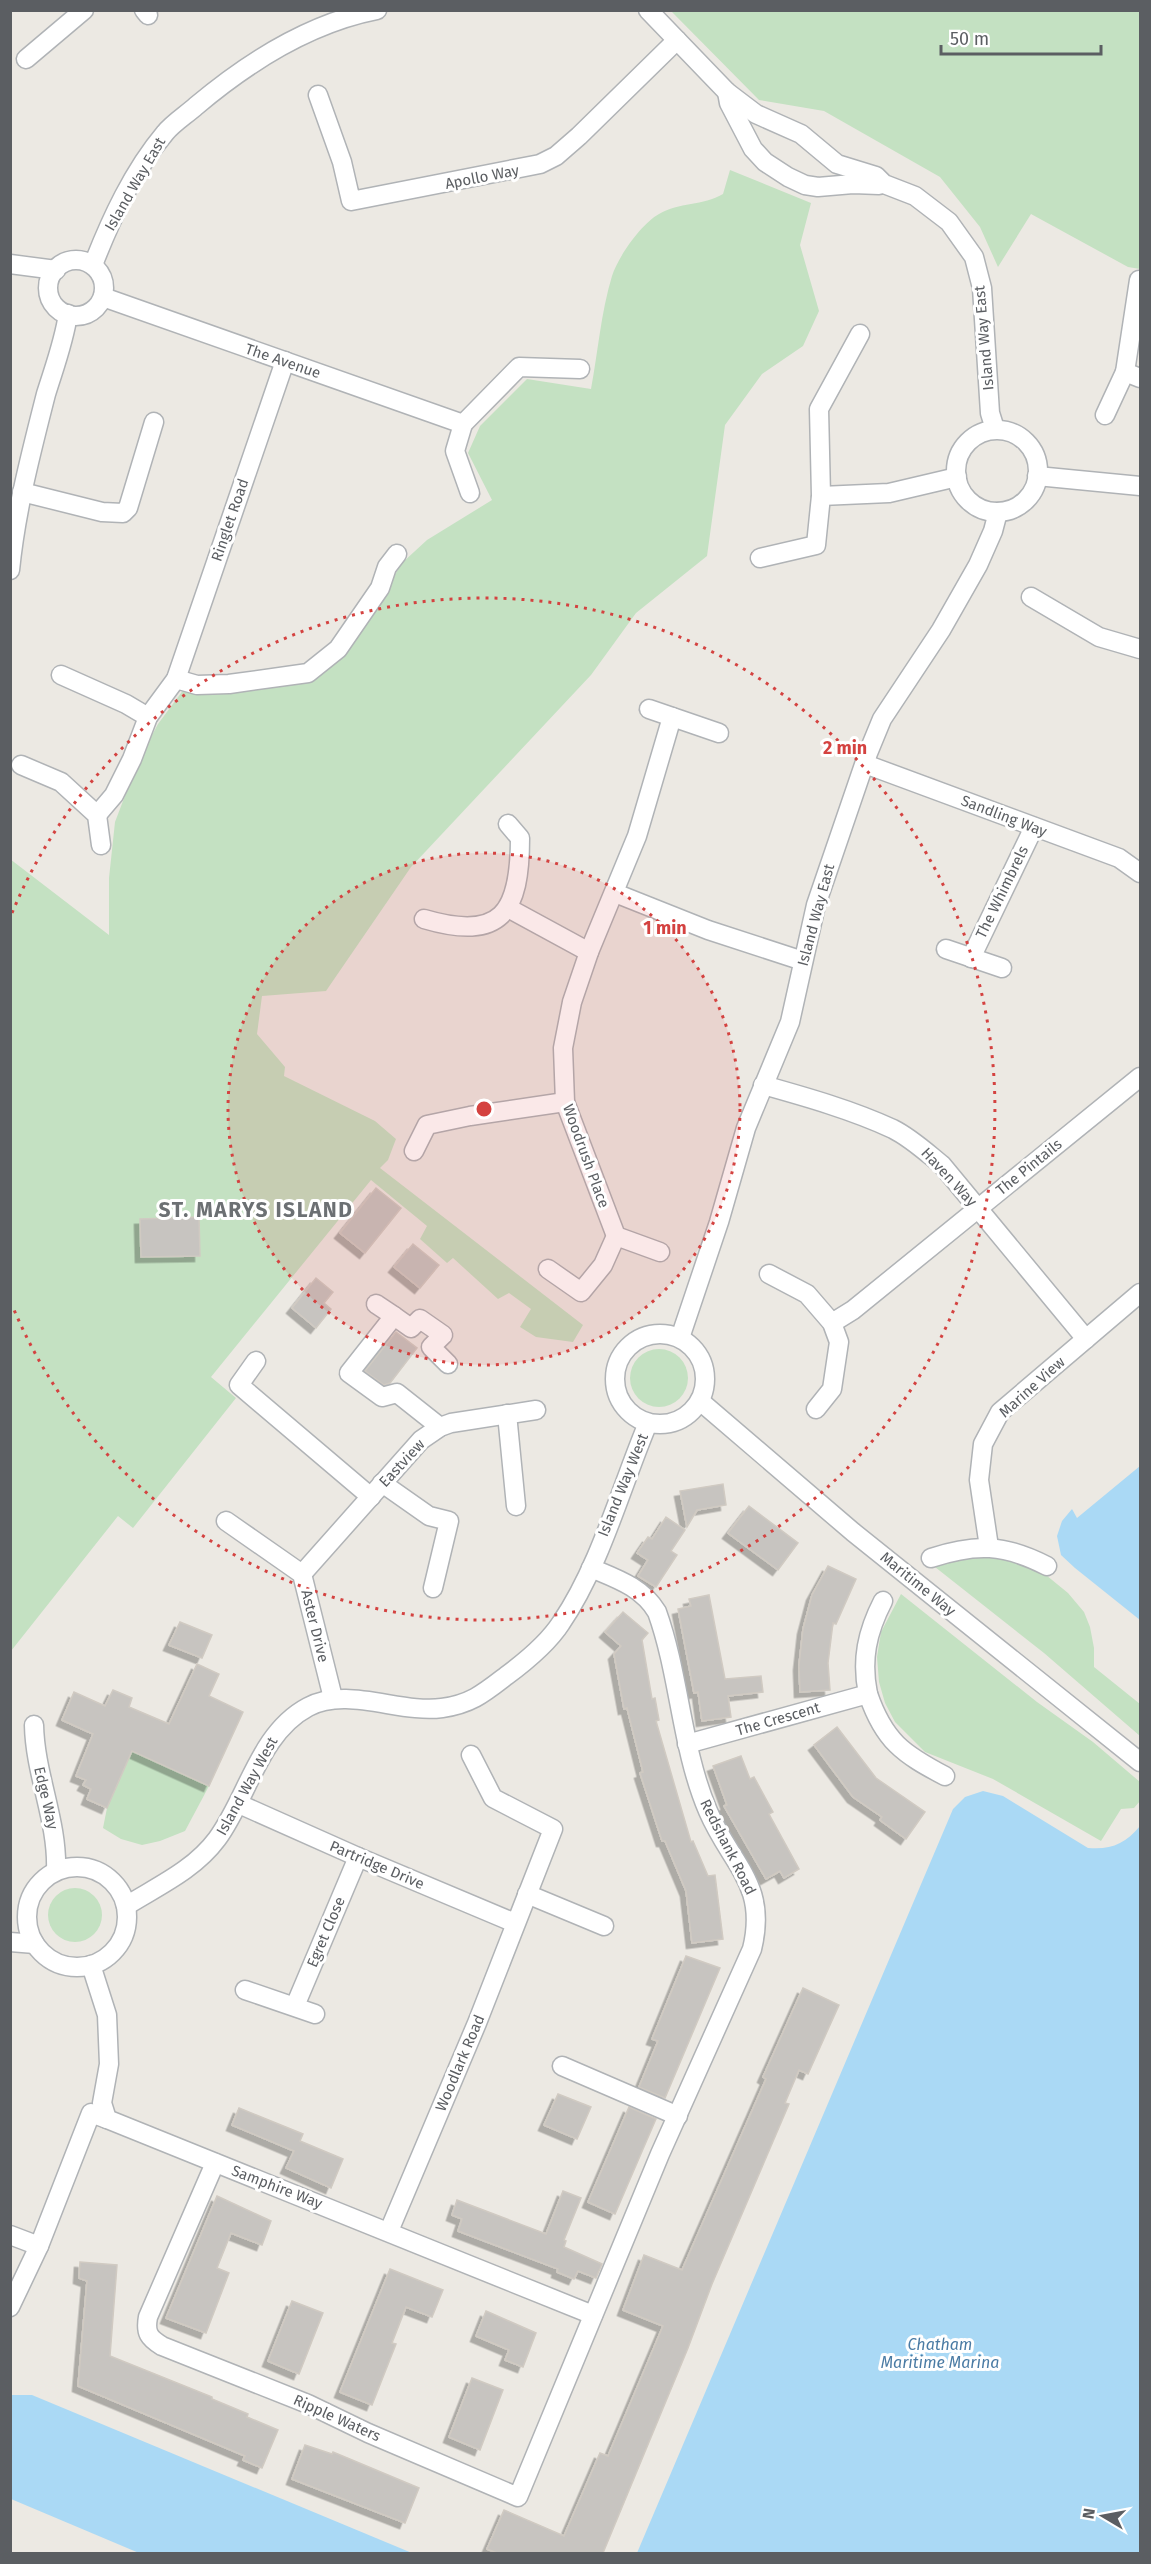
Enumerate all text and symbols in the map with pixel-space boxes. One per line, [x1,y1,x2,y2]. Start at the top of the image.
scale bar [941,18,1102,56]
text: 50 m [950,28,989,50]
street label: Island Way East [101,133,169,234]
street label: Apollo Way [443,161,521,193]
street label: Island Way East [970,284,998,391]
street label: The Avenue [243,340,323,382]
street label: Ringlet Road [207,476,253,564]
text: 2 min [823,737,867,759]
street label: Sandling Way [959,791,1050,841]
street label: The Whimbrels [972,843,1032,941]
street label: Island Way East [794,861,838,968]
text: 1 min [643,917,687,939]
centre of rings [474,1099,494,1119]
street label: Woodrush Place [559,1102,613,1210]
street label: The Pintails [992,1135,1066,1199]
street label: Haven Way [917,1144,981,1211]
district label: ST. MARYS ISLAND [159,1197,353,1223]
street label: Marine View [995,1353,1069,1421]
street label: Island Way West [594,1430,652,1539]
street label: Eastview [375,1435,429,1491]
street label: Maritime Way [877,1548,960,1620]
street label: Aster Drive [297,1588,333,1664]
street label: The Crescent [734,1698,823,1740]
street label: Island Way West [213,1733,282,1838]
street label: Edge Way [30,1765,62,1832]
street label: Redshank Road [696,1796,760,1898]
street label: Partridge Drive [327,1837,427,1893]
street label: Egret Close [303,1894,349,1970]
street label: Woodlark Road [432,2012,488,2114]
street label: Samphire Way [229,2161,326,2213]
water label: Chatham Maritime Marina [881,2335,999,2372]
street label: Ripple Waters [291,2391,383,2445]
north arrow [1073,2486,1133,2546]
text: N [1078,2507,1099,2520]

